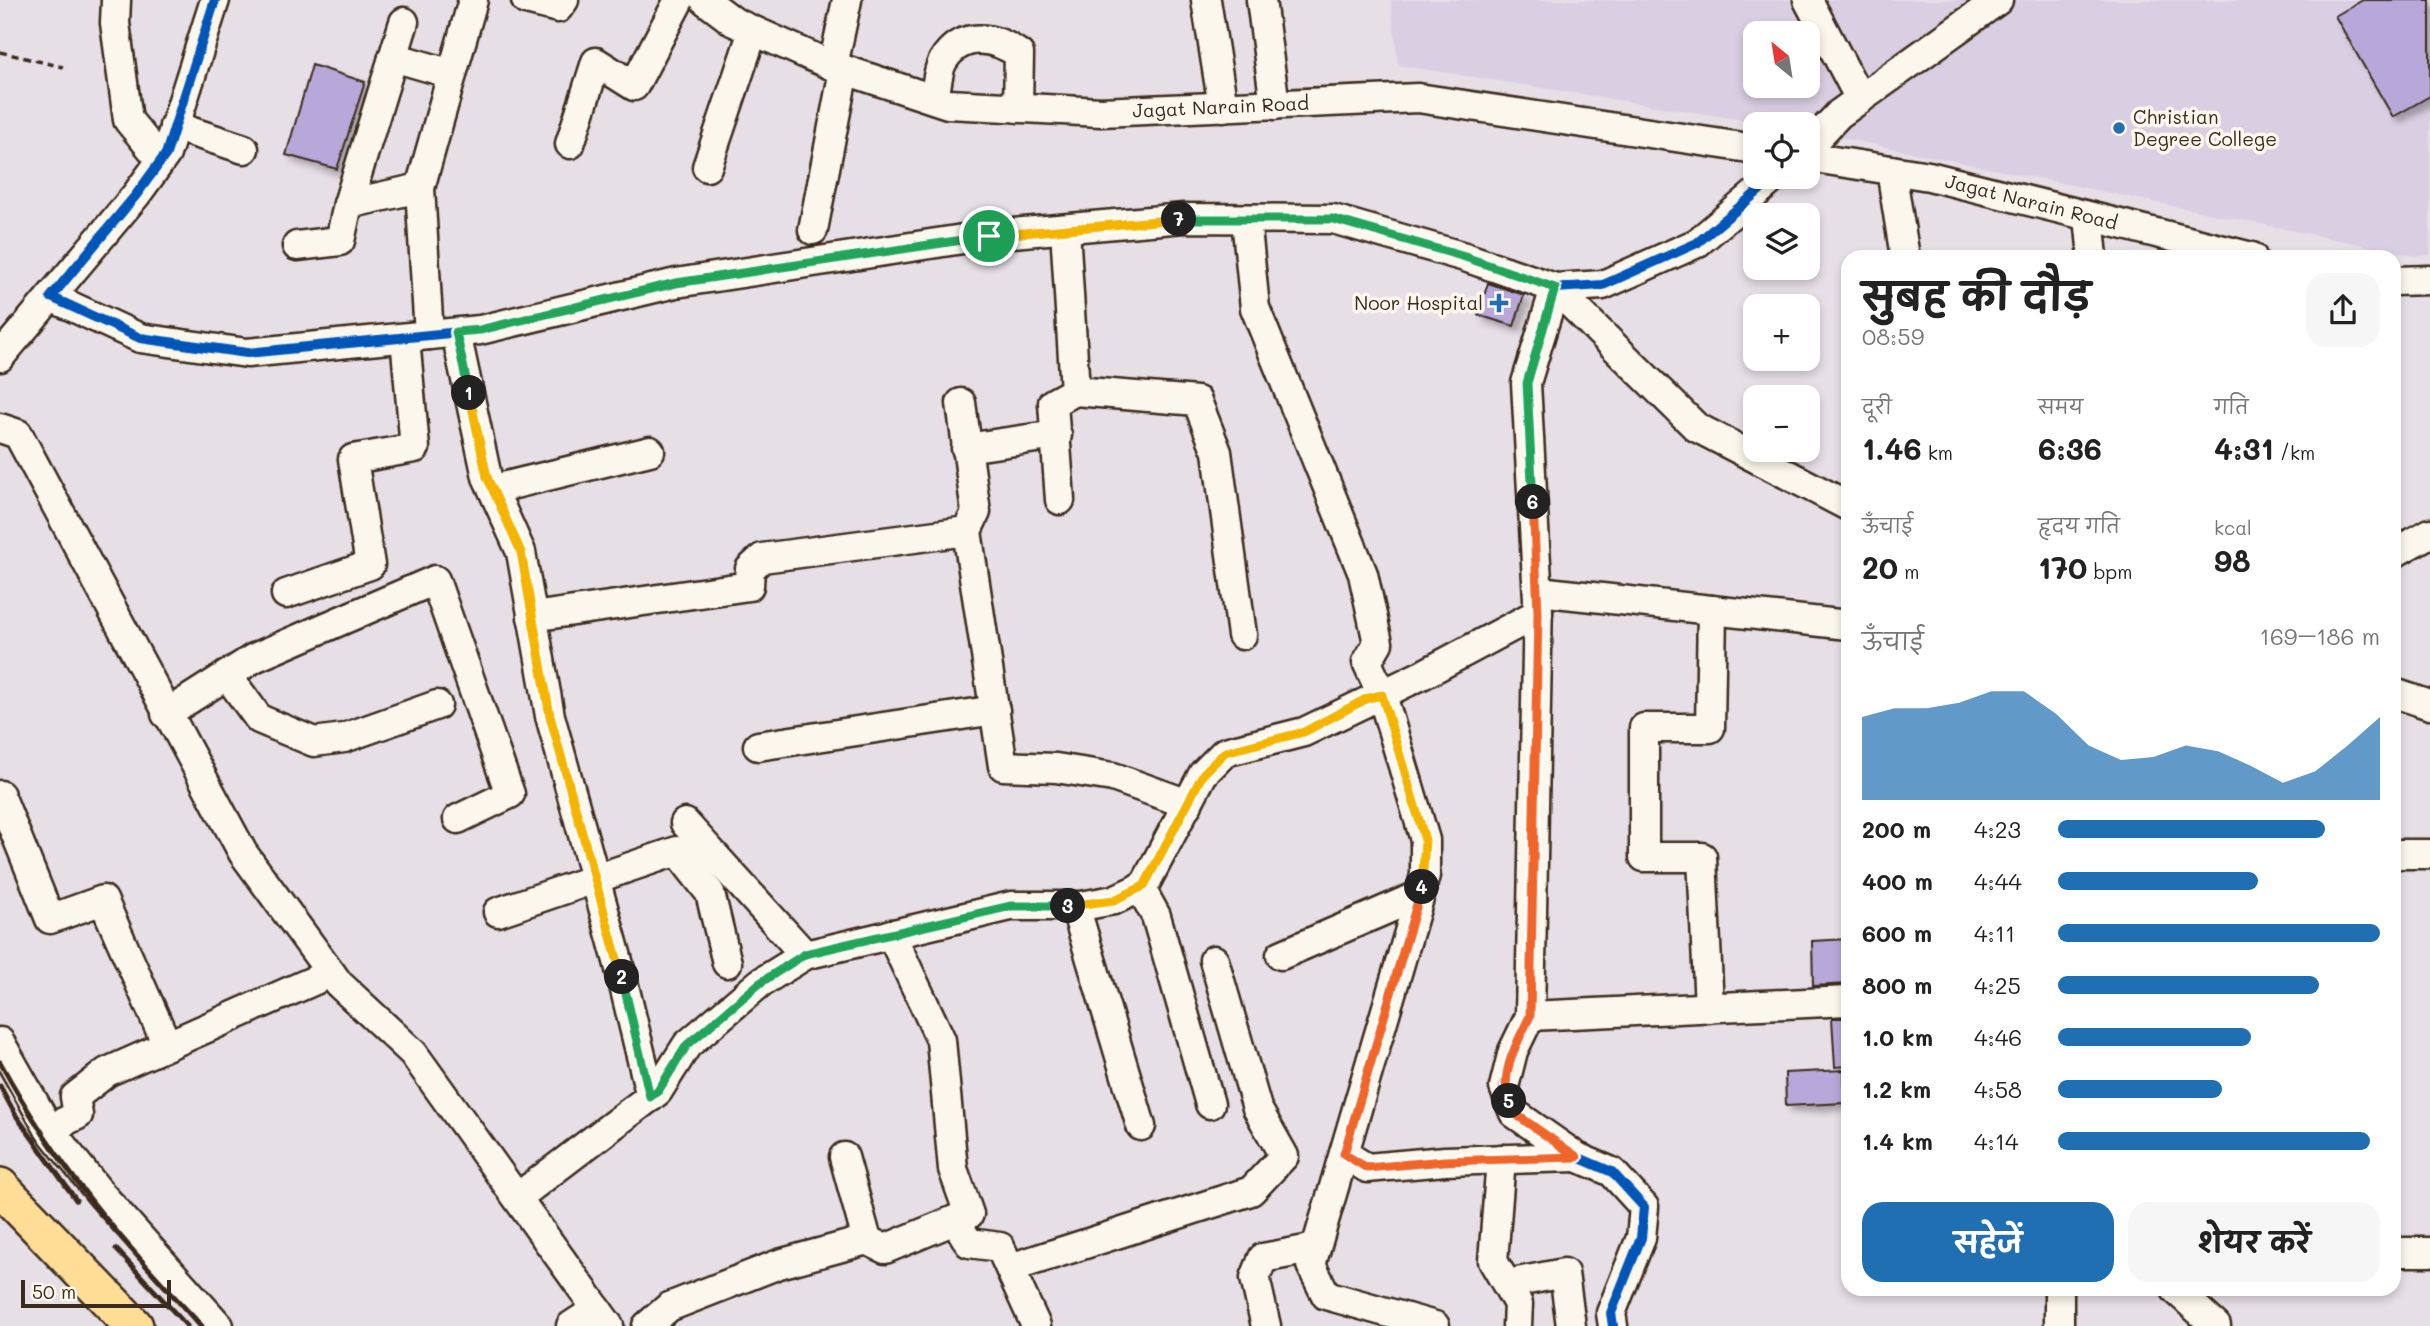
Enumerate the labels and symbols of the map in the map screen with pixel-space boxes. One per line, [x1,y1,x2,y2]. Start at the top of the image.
north arrow [1743,21,1820,98]
street label: Jagat Narain Road [1132,90,1310,123]
place label: Christian Degree College [2133,104,2277,151]
marker: Christian Degree College [2111,120,2127,136]
street label: Jagat Narain Road [1943,168,2120,235]
pin: 7 [1162,202,1196,236]
pin [959,206,1019,266]
place label: Noor Hospital [1354,290,1483,315]
marker: Noor Hospital [1489,293,1509,313]
pin: 1 [452,376,486,410]
pin: 6 [1516,484,1550,520]
pin: 4 [1404,870,1440,904]
pin: 3 [1050,888,1086,923]
pin: 2 [604,960,640,995]
pin: 5 [1492,1084,1526,1118]
scale bar [21,1277,172,1309]

